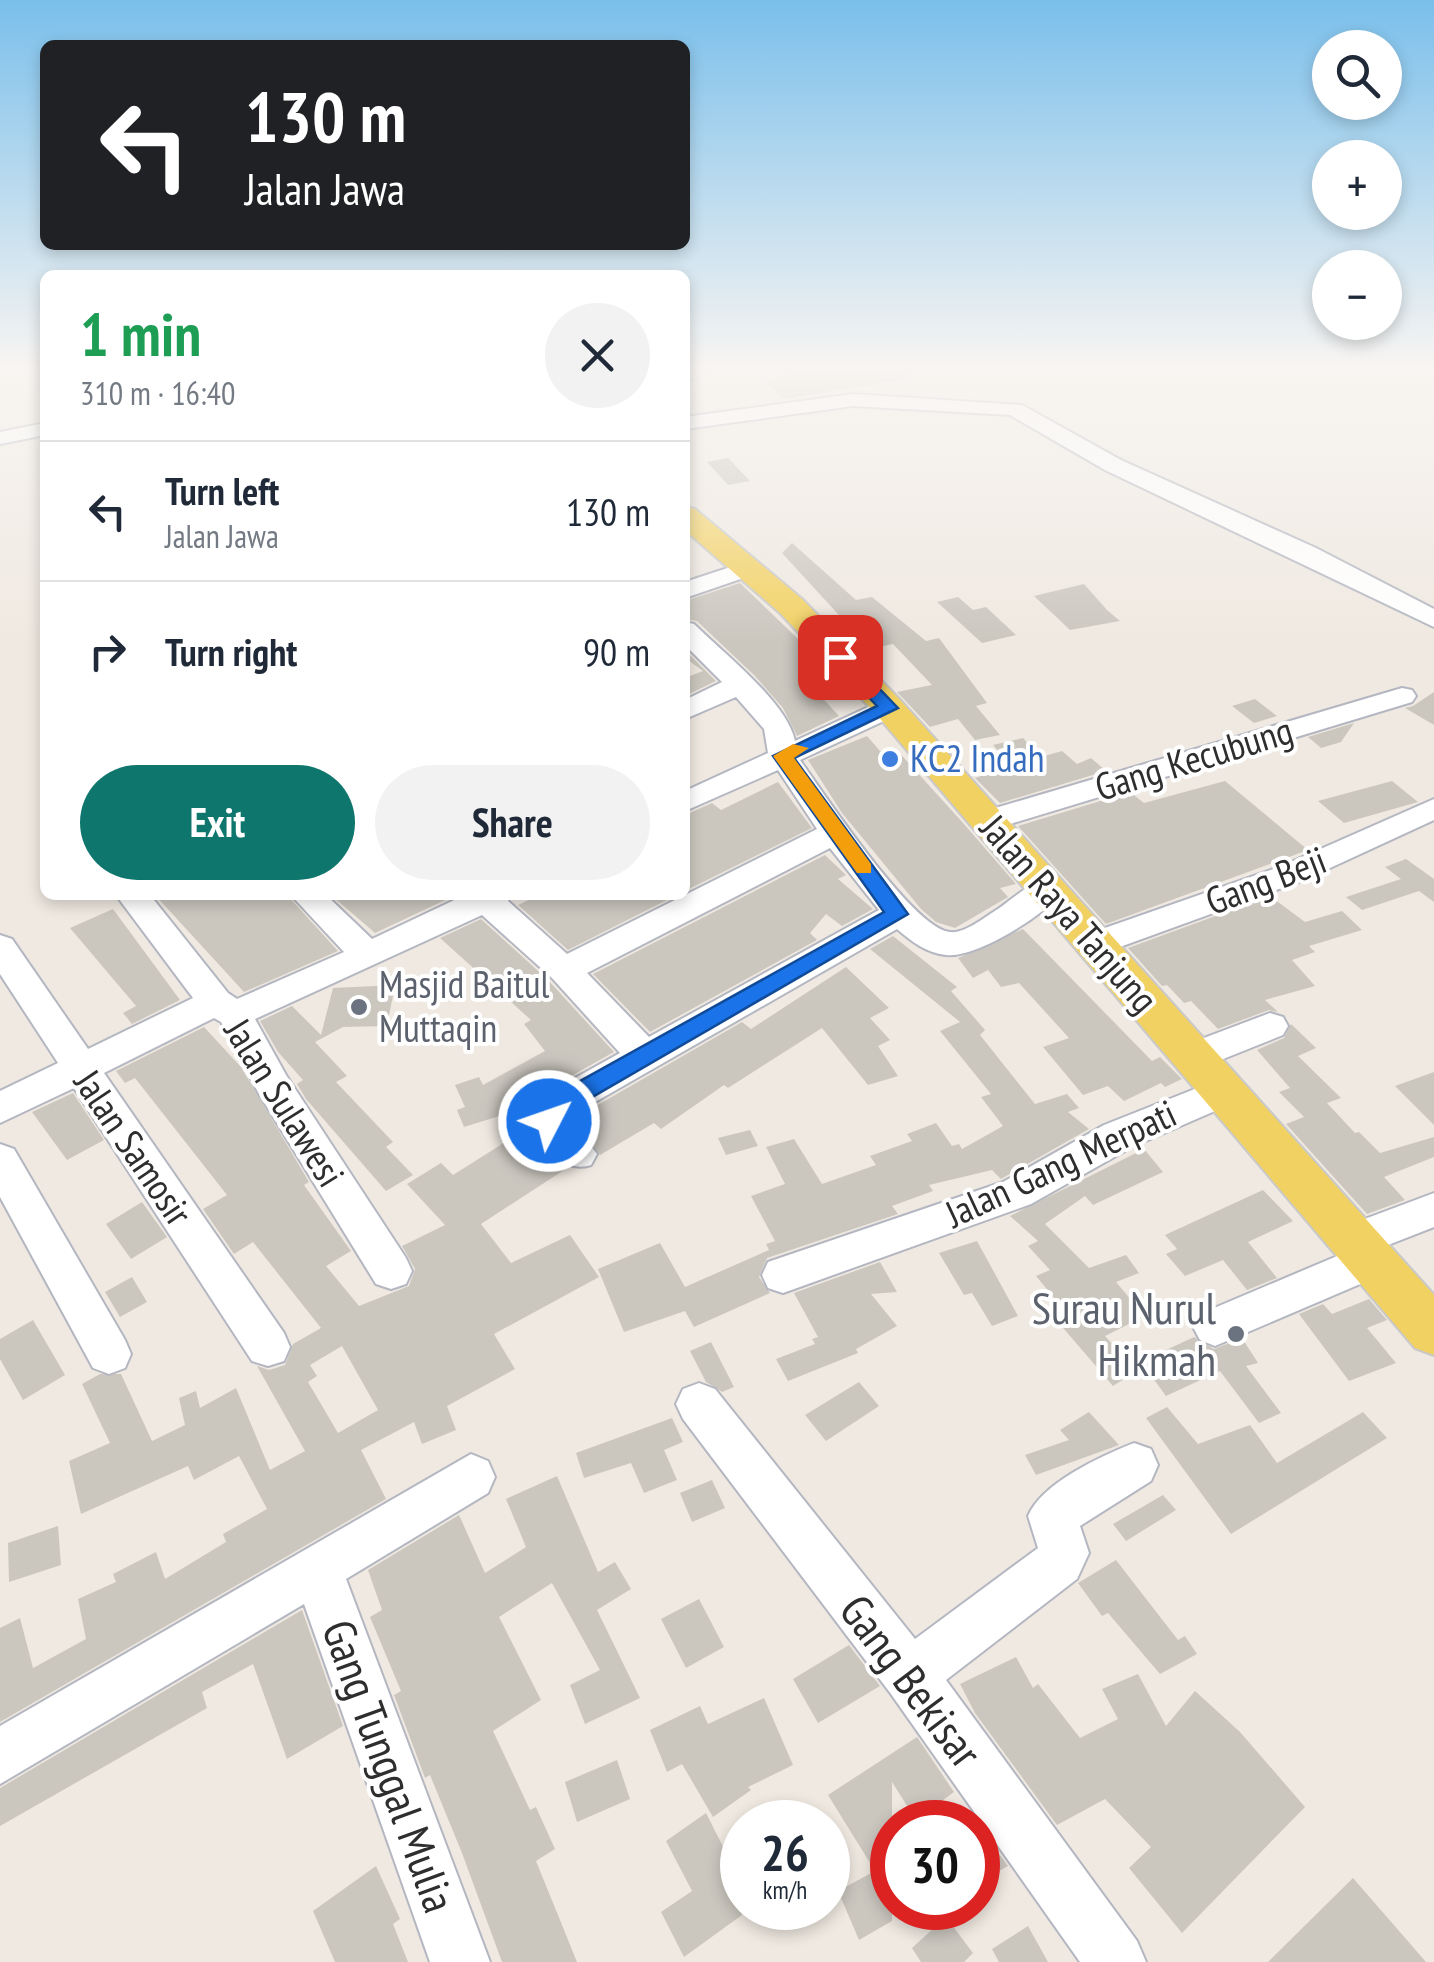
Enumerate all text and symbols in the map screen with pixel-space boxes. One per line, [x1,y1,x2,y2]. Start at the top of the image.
map controls [1312,30,1402,340]
button: search [1312,30,1402,120]
text: 130 m [245,71,406,161]
icon: left [80,80,210,210]
button: + [1312,140,1402,230]
text: Jalan Jawa [245,159,405,217]
button: − [1312,250,1402,340]
text: 1 min [80,295,201,373]
button: close [545,303,650,408]
text: 310 m · 16:40 [80,372,235,414]
text: Turn left [165,466,279,515]
icon: left [80,484,135,539]
text: 130 m [566,487,650,536]
text: Jalan Jawa [165,515,279,557]
pin [798,615,883,700]
icon: right [80,624,135,679]
text: Turn right [165,627,297,676]
text: 90 m [583,627,650,676]
icon: arrive [813,630,868,685]
street label: Gang Kecubung [1089,704,1298,811]
place label: KC2 Indah [910,733,1044,782]
marker: KC2 Indah [879,748,901,770]
button: Exit [80,765,355,880]
button: Share [375,765,650,880]
street label: Jalan Raya Tanjung [970,803,1169,1022]
street label: Gang Beji [1198,834,1333,925]
place label: Masjid Baitul Muttaqin [379,959,549,1052]
marker: Masjid Baitul Muttaqin [348,996,370,1018]
street label: Jalan Sulawesi [214,1008,356,1195]
street label: Jalan Samosir [64,1059,204,1235]
position arrow [497,1069,601,1173]
street label: Jalan Gang Merpati [936,1088,1184,1238]
place label: Surau Nurul Hikmah [1032,1278,1217,1388]
marker: Surau Nurul Hikmah [1225,1323,1247,1345]
street label: Gang Bekisar [828,1583,996,1779]
street label: Gang Tunggal Mulia [310,1612,470,1920]
speed limit sign: 30 [870,1800,1000,1930]
text: 26 [761,1820,809,1885]
text: km/h [763,1874,807,1906]

